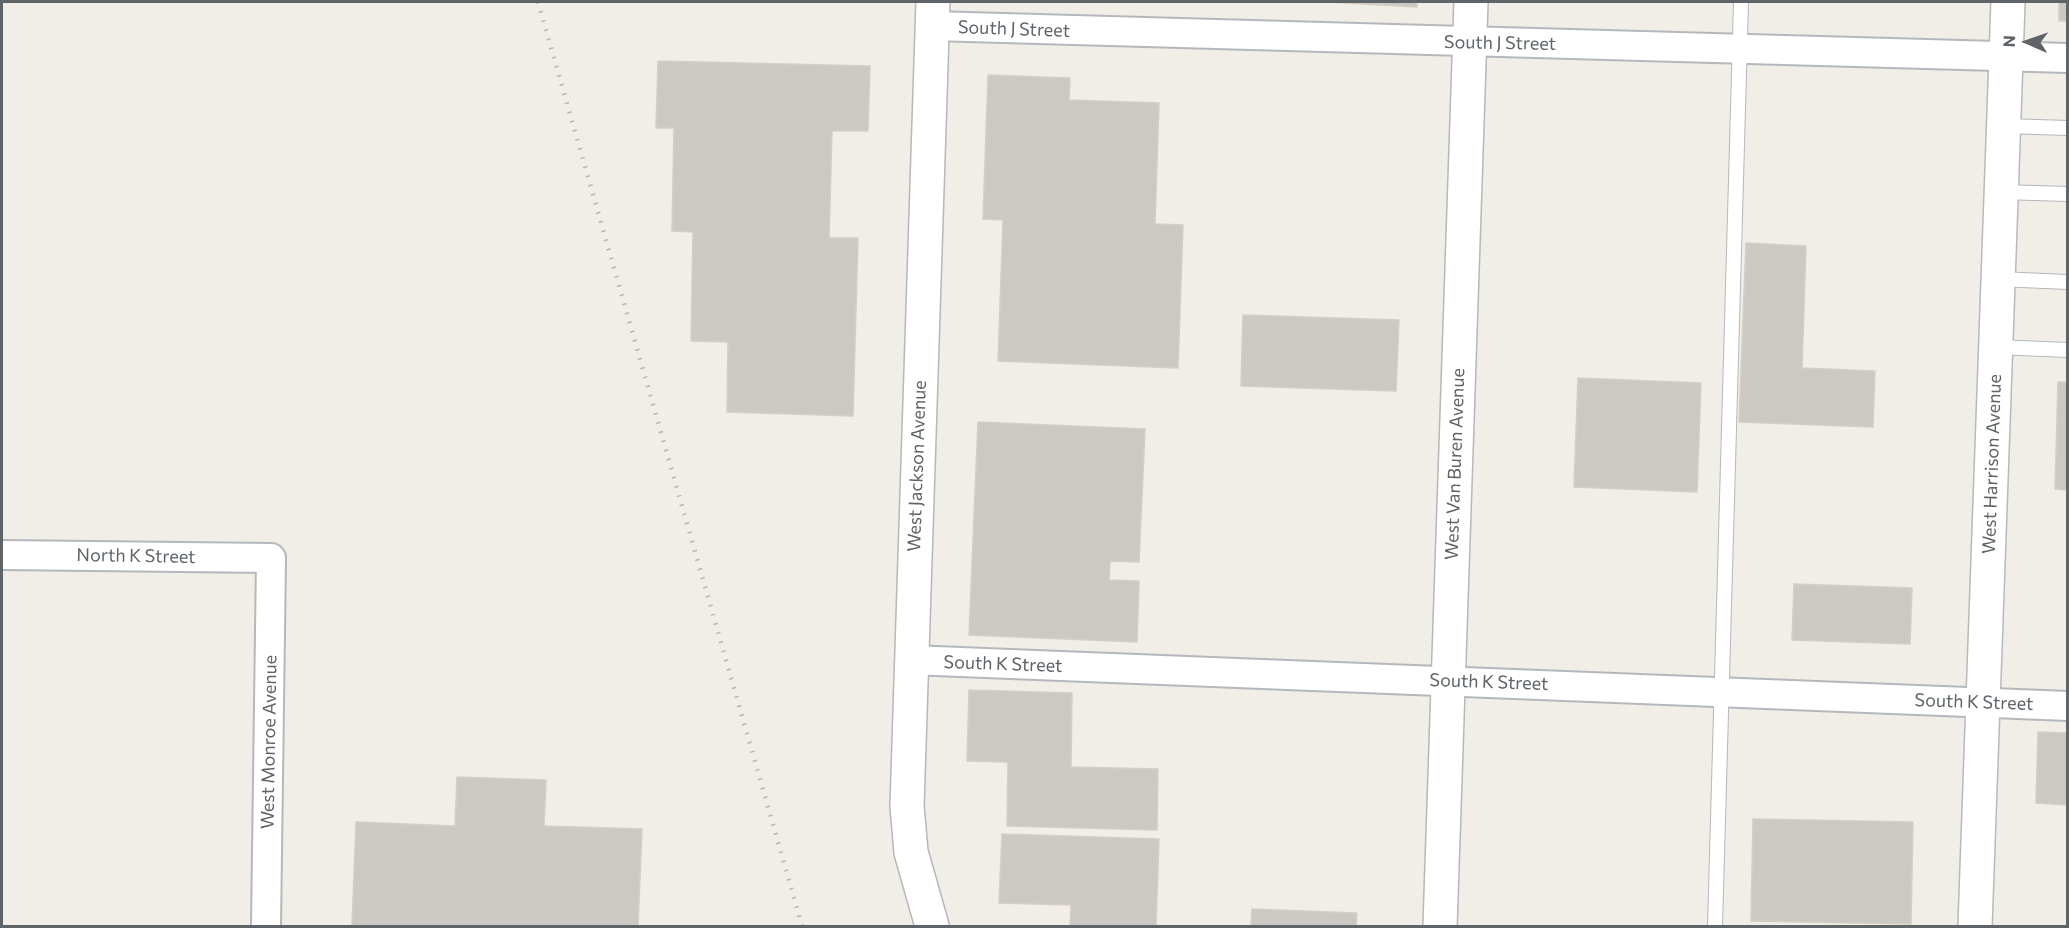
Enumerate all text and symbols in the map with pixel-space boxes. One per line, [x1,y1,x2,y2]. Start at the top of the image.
north arrow [1997,12,2057,72]
street label: South J Street [958,16,1070,42]
street label: South J Street [1444,31,1556,55]
text: N [1999,35,2018,48]
street label: West Van Buren Avenue [1441,368,1469,560]
street label: West Harrison Avenue [1978,374,2006,554]
street label: West Jackson Avenue [903,380,931,552]
street label: North K Street [76,544,196,568]
street label: South K Street [943,651,1063,677]
street label: West Monroe Avenue [257,655,281,829]
street label: South K Street [1429,669,1549,695]
street label: South K Street [1914,689,2034,715]

